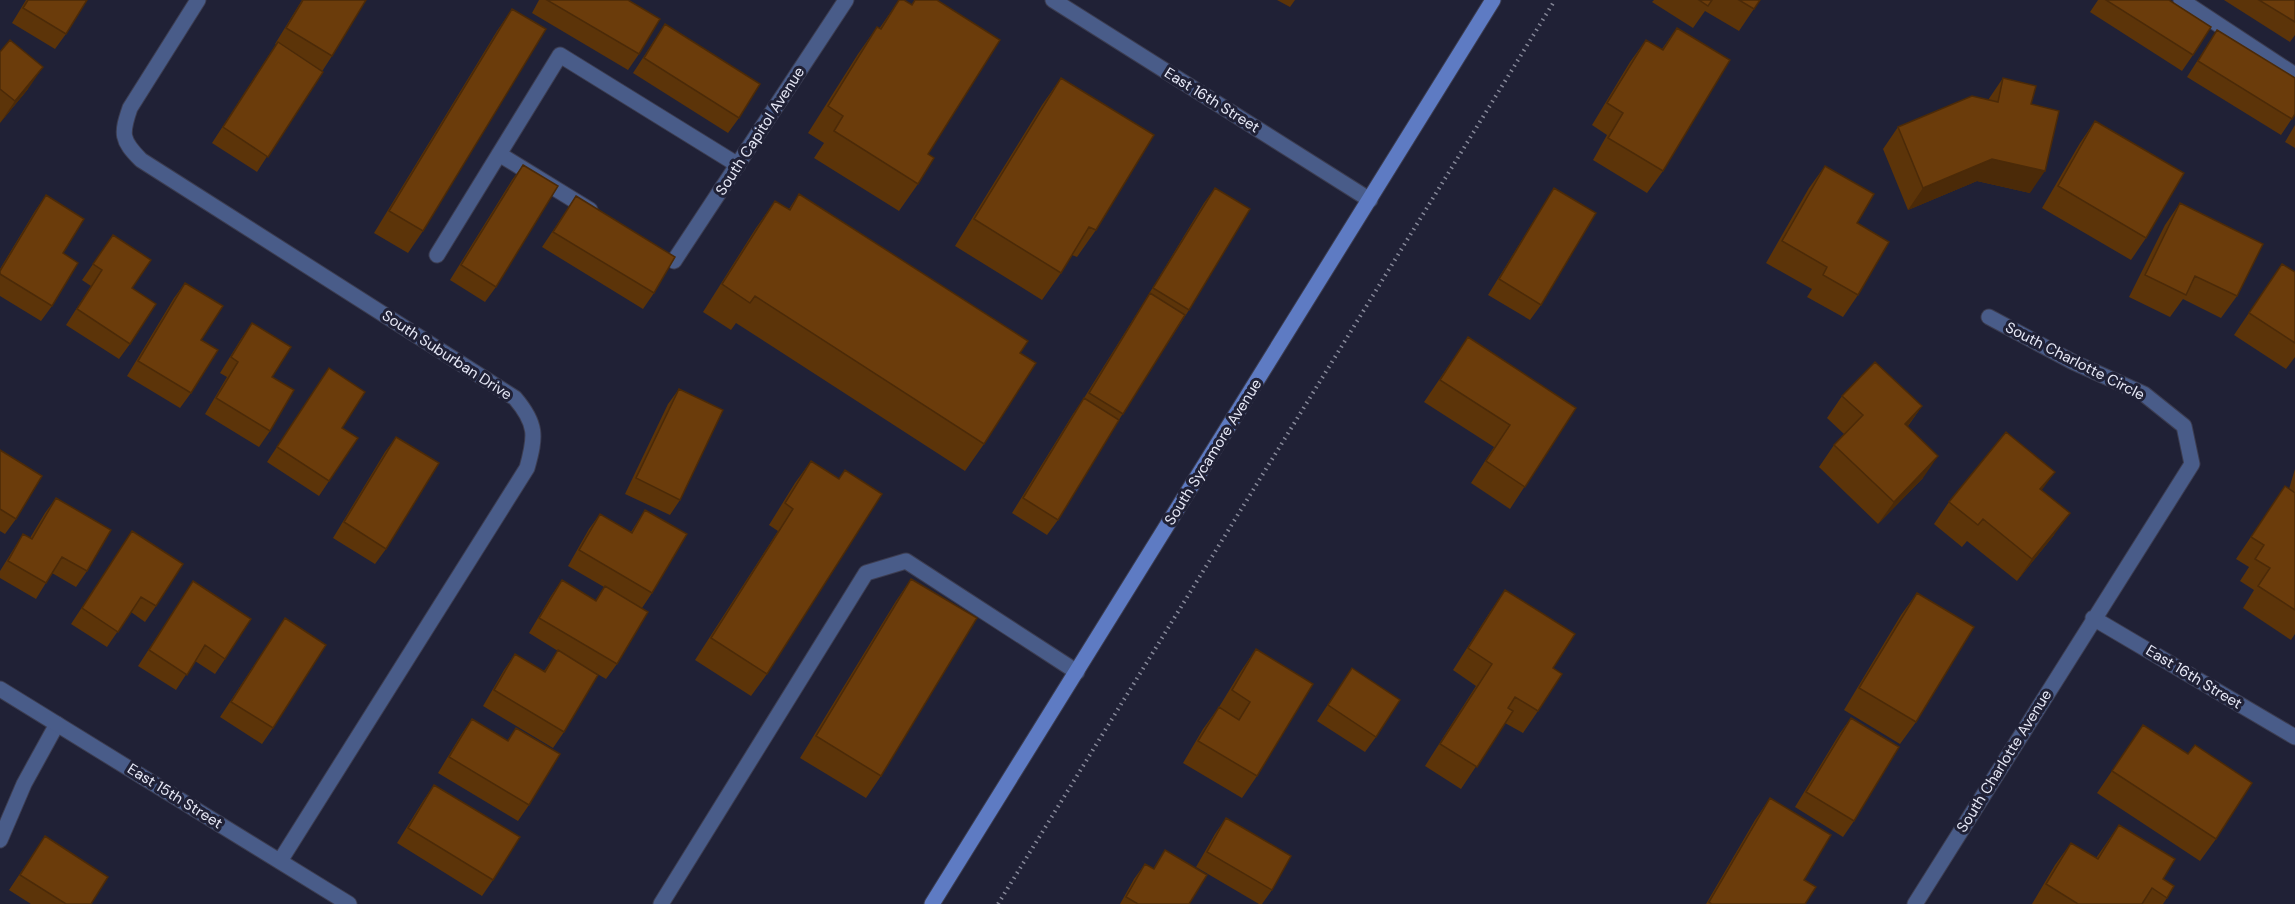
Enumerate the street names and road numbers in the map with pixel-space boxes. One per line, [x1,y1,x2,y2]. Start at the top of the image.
street label: South Capitol Avenue [711,63,809,199]
street label: East 16th Street [1161,63,1264,137]
street label: South Suburban Drive [378,305,516,405]
street label: South Charlotte Circle [2002,317,2148,405]
street label: South Sycamore Avenue [1160,375,1266,529]
street label: East 16th Street [2142,640,2246,714]
street label: South Charlotte Avenue [1952,686,2056,836]
street label: East 15th Street [124,759,226,833]

